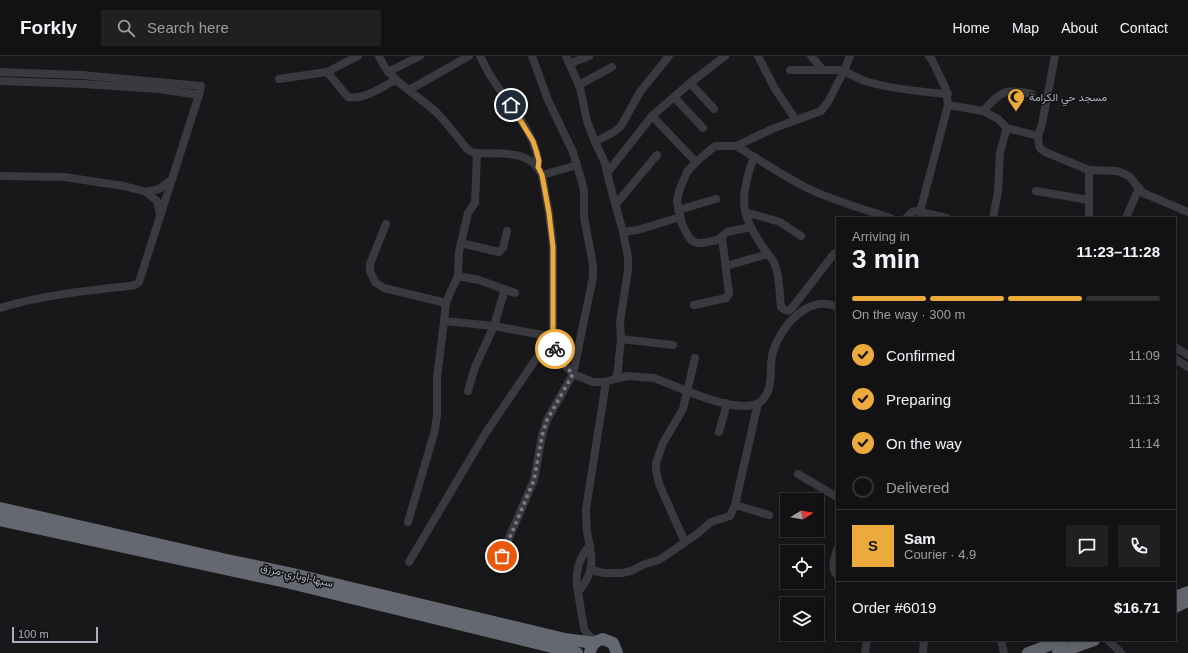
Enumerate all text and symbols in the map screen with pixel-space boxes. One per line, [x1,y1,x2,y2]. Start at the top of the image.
search box [101,10,381,46]
text: Forkly [20,17,77,38]
icon: search [115,17,137,39]
text: Search here [147,19,229,36]
text: Home [953,20,990,36]
text: Map [1012,20,1039,36]
text: About [1061,20,1098,36]
text: Contact [1120,20,1168,36]
mosque icon: مسجد حي الكرامة [1006,87,1026,112]
pin [494,88,528,122]
place label: مسجد حي الكرامة [1029,91,1107,107]
icon: home [500,94,522,116]
text: Arriving in [852,229,910,244]
text: 11:23–11:28 [1077,243,1160,260]
text: 3 min [852,244,920,274]
text: On the way · 300 m [852,307,965,322]
courier [535,329,575,369]
icon: bike [544,338,566,360]
icon: check [852,344,874,366]
text: Confirmed [886,347,955,364]
text: 11:09 [1128,348,1160,363]
icon: check [852,388,874,410]
text: Preparing [886,391,951,408]
text: 11:13 [1128,392,1160,407]
icon: check [852,432,874,454]
text: On the way [886,435,962,452]
text: 11:14 [1128,436,1160,451]
text: Delivered [886,479,949,496]
north arrow [780,493,824,537]
map controls [780,493,824,641]
button: chat [1066,525,1108,567]
button: phone [1118,525,1160,567]
text: Sam [904,530,936,547]
text: S [868,537,878,554]
pin [485,539,519,573]
icon: bag [491,545,513,567]
button: locate [780,545,824,589]
text: Courier · 4.9 [904,547,976,562]
street label: سبها-اوباري-مرزق [259,561,335,593]
button: layers [780,597,824,641]
text: Order #6019 [852,599,936,616]
text: $16.71 [1114,599,1160,616]
scale bar [12,625,98,644]
text: 100 m [18,628,49,640]

